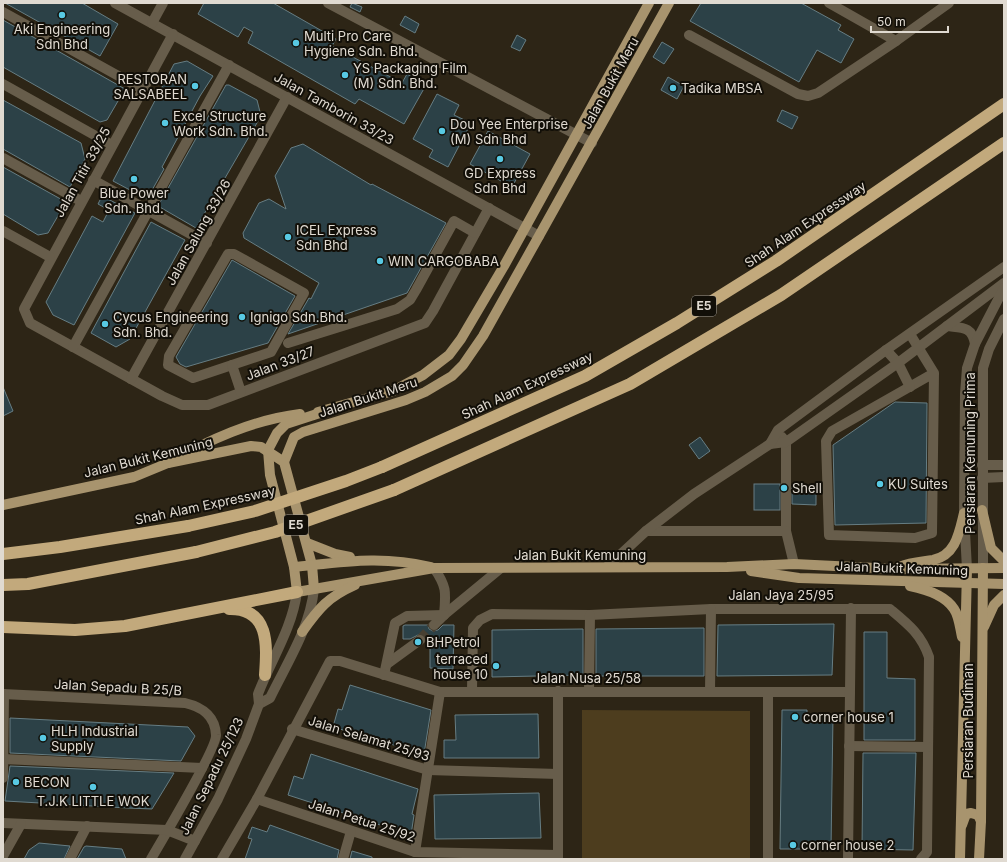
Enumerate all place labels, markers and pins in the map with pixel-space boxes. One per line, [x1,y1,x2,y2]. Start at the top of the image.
marker: Aki Engineering Sdn Bhd [57,10,67,20]
place label: Aki Engineering Sdn Bhd [14,21,110,52]
place label: Multi Pro Care Hygiene Sdn. Bhd. [304,28,418,59]
marker: Multi Pro Care Hygiene Sdn. Bhd. [291,38,301,48]
place label: YS Packaging Film (M) Sdn. Bhd. [353,60,467,91]
marker: YS Packaging Film (M) Sdn. Bhd. [340,70,350,80]
place label: RESTORAN SALSABEEL [114,71,187,102]
place label: Tadika MBSA [681,80,763,96]
marker: RESTORAN SALSABEEL [190,81,200,91]
marker: Tadika MBSA [668,83,678,93]
place label: Excel Structure Work Sdn. Bhd. [173,108,268,139]
place label: Dou Yee Enterprise (M) Sdn Bhd [450,116,568,147]
marker: Excel Structure Work Sdn. Bhd. [160,118,170,128]
marker: Dou Yee Enterprise (M) Sdn Bhd [437,126,447,136]
marker: GD Express Sdn Bhd [495,154,505,164]
place label: GD Express Sdn Bhd [464,165,536,196]
marker: Blue Power Sdn. Bhd. [129,174,139,184]
place label: Blue Power Sdn. Bhd. [99,185,169,216]
place label: ICEL Express Sdn Bhd [296,222,377,253]
marker: ICEL Express Sdn Bhd [283,232,293,242]
place label: WIN CARGOBABA [388,253,499,269]
marker: WIN CARGOBABA [375,256,385,266]
place label: Cycus Engineering Sdn. Bhd. [113,309,229,340]
place label: Ignigo Sdn.Bhd. [250,309,347,325]
marker: Ignigo Sdn.Bhd. [237,312,247,322]
marker: Cycus Engineering Sdn. Bhd. [100,319,110,329]
place label: KU Suites [888,476,948,492]
marker: KU Suites [875,479,885,489]
place label: Shell [792,480,822,496]
marker: Shell [779,483,789,493]
place label: BHPetrol [426,634,480,650]
marker: BHPetrol [413,637,423,647]
place label: terraced house 10 [433,651,488,682]
marker: terraced house 10 [491,661,501,671]
place label: corner house 1 [803,709,894,725]
marker: corner house 1 [790,712,800,722]
place label: HLH Industrial Supply [51,723,138,754]
marker: HLH Industrial Supply [38,733,48,743]
place label: BECON [24,774,70,790]
marker: BECON [11,777,21,787]
marker: T.J.K LITTLE WOK [88,782,98,792]
place label: T.J.K LITTLE WOK [37,793,150,809]
place label: corner house 2 [801,837,894,853]
marker: corner house 2 [788,840,798,850]

